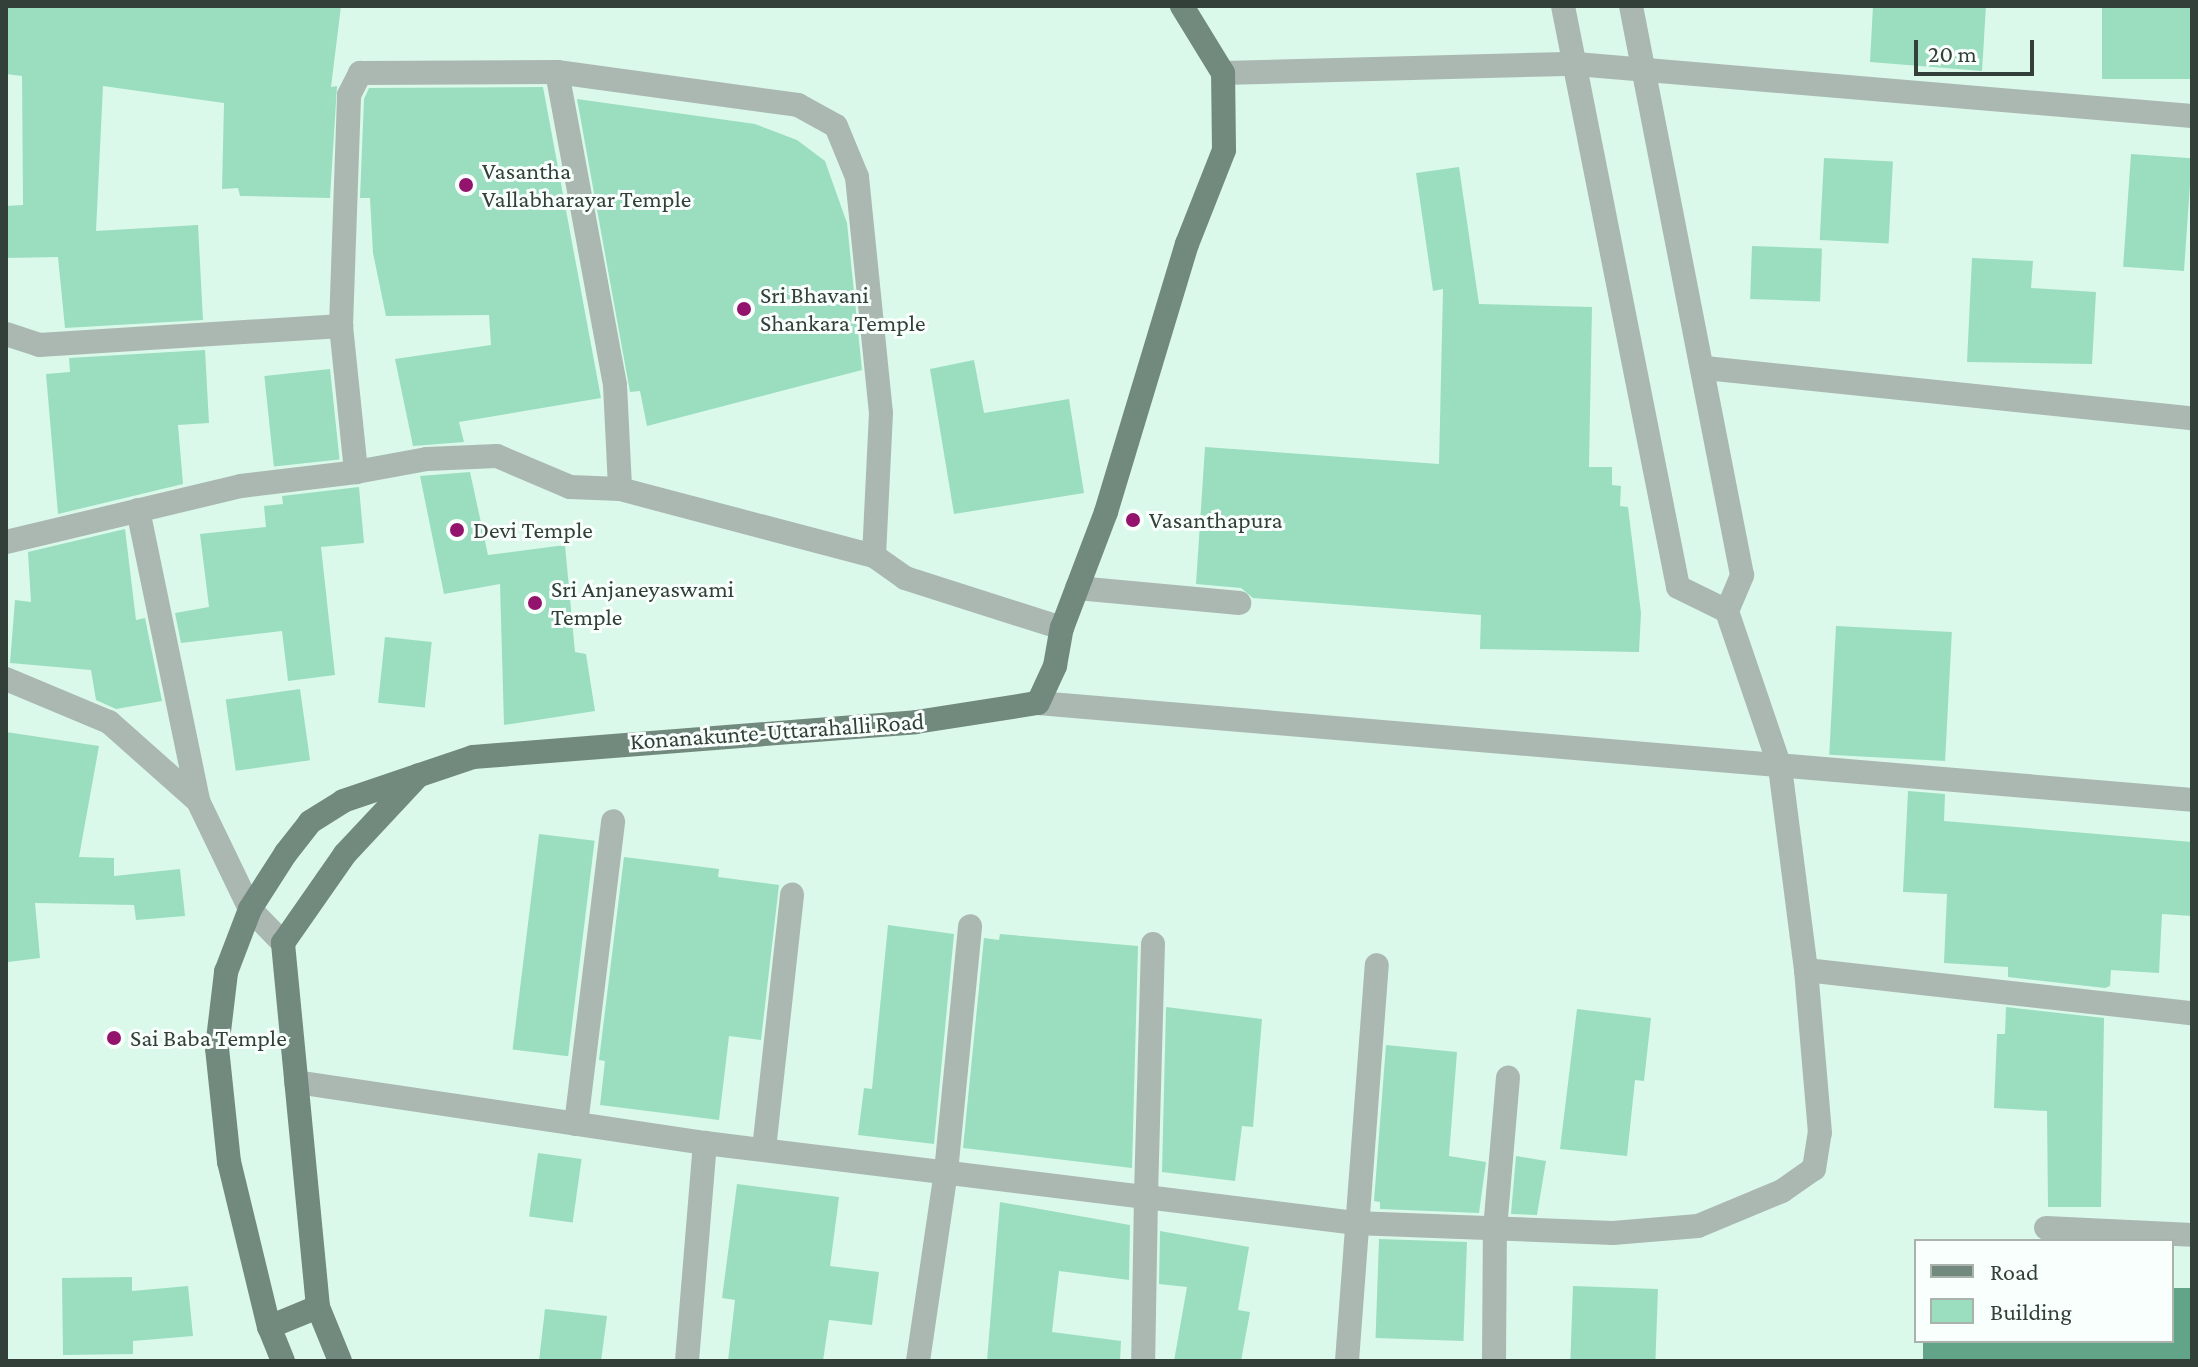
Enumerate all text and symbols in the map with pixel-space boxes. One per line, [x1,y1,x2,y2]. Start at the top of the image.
scale bar [1918,24,2038,74]
text: 20 m [1928,40,1977,67]
place label: Vasantha Vallabharayar Temple [482,157,691,213]
marker: Vasantha Vallabharayar Temple [457,176,475,194]
place label: Sri Bhavani Shankara Temple [760,281,926,337]
marker: Sri Bhavani Shankara Temple [735,300,753,318]
place label: Vasanthapura [1149,506,1283,534]
marker: Vasanthapura [1124,511,1142,529]
place label: Devi Temple [473,516,593,544]
marker: Devi Temple [448,521,466,539]
place label: Sri Anjaneyaswami Temple [551,575,734,631]
marker: Sri Anjaneyaswami Temple [526,594,544,612]
street label: Konanakunte-Uttarahalli Road [629,706,925,756]
place label: Sai Baba Temple [130,1024,287,1052]
marker: Sai Baba Temple [105,1029,123,1047]
legend [1914,1239,2174,1343]
text: Road [1990,1258,2039,1285]
text: Building [1990,1298,2072,1325]

